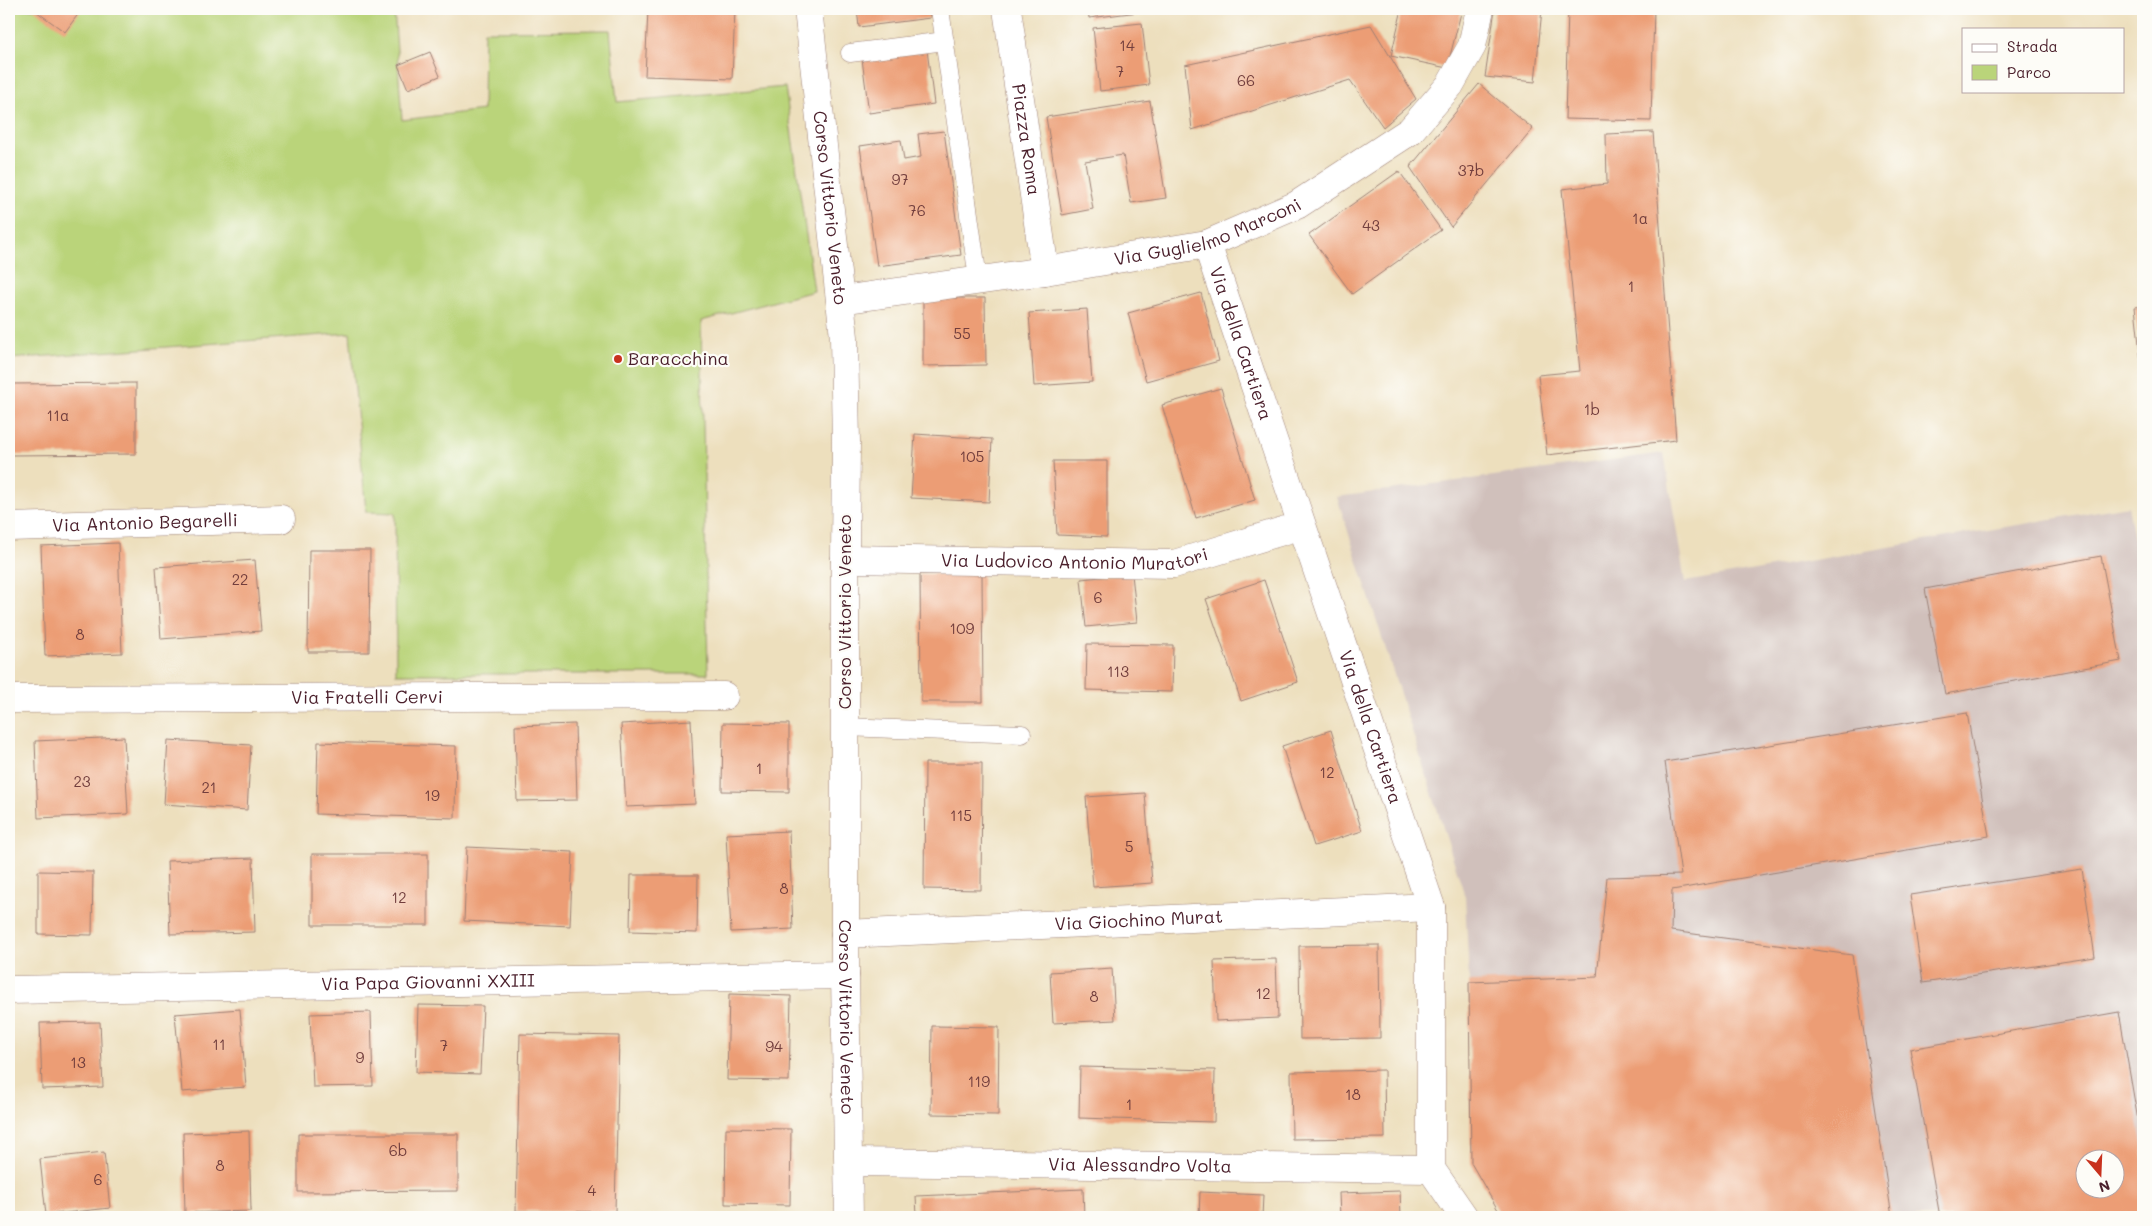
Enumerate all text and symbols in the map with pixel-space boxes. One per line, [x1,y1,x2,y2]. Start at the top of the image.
legend [1962,28,2124,92]
house number: 14 [1119,35,1135,55]
text: Strada [2007,36,2058,56]
house number: 7 [1116,61,1124,81]
text: Parco [2007,62,2051,82]
house number: 66 [1237,70,1255,90]
street label: Piazza Roma [1007,82,1047,197]
street label: Corso Vittorio Veneto [808,110,853,306]
house number: 37b [1458,160,1484,180]
house number: 97 [891,169,909,189]
street label: Via Guglielmo Marconi [1112,192,1306,270]
house number: 76 [908,200,926,220]
house number: 1a [1632,208,1648,228]
house number: 43 [1362,215,1380,235]
street label: Via della Cartiera [1204,263,1279,423]
house number: 1 [1628,276,1634,296]
house number: 55 [953,323,971,343]
place label: Baracchina [628,346,729,370]
marker: Baracchina [612,353,624,365]
house number: 1b [1584,399,1600,419]
house number: 11a [47,405,69,425]
house number: 105 [960,446,984,466]
street label: Via Antonio Begarelli [52,507,238,537]
street label: Corso Vittorio Veneto [832,514,856,709]
street label: Via Ludovico Antonio Muratori [941,541,1211,575]
house number: 22 [232,569,248,589]
house number: 6 [1093,587,1103,607]
house number: 109 [950,618,975,638]
house number: 8 [75,624,85,644]
street label: Via della Cartiera [1334,647,1408,807]
house number: 113 [1107,661,1129,681]
street label: Via Fratelli Cervi [291,684,443,709]
house number: 1 [756,758,762,778]
house number: 12 [1319,762,1335,782]
house number: 23 [73,771,91,791]
house number: 21 [201,777,217,797]
house number: 19 [424,785,440,805]
house number: 115 [950,805,972,825]
house number: 5 [1125,836,1133,856]
house number: 8 [779,878,789,898]
house number: 12 [391,887,407,907]
street label: Via Giochino Murat [1054,904,1223,935]
street label: Corso Vittorio Veneto [834,920,860,1115]
street label: Via Papa Giovanni XXIII [321,968,535,995]
house number: 12 [1255,983,1271,1003]
house number: 8 [1089,986,1099,1006]
house number: 11 [212,1034,226,1054]
house number: 7 [440,1035,448,1055]
house number: 94 [765,1036,783,1056]
house number: 9 [356,1047,365,1067]
house number: 13 [70,1052,86,1072]
house number: 119 [968,1071,990,1091]
house number: 18 [1345,1084,1361,1104]
house number: 1 [1126,1094,1132,1114]
house number: 6b [389,1140,407,1160]
north arrow [2074,1148,2124,1198]
street label: Via Alessandro Volta [1048,1151,1232,1178]
house number: 8 [215,1155,225,1175]
house number: 6 [93,1169,103,1189]
text: N [2096,1176,2113,1197]
house number: 4 [588,1180,597,1200]

